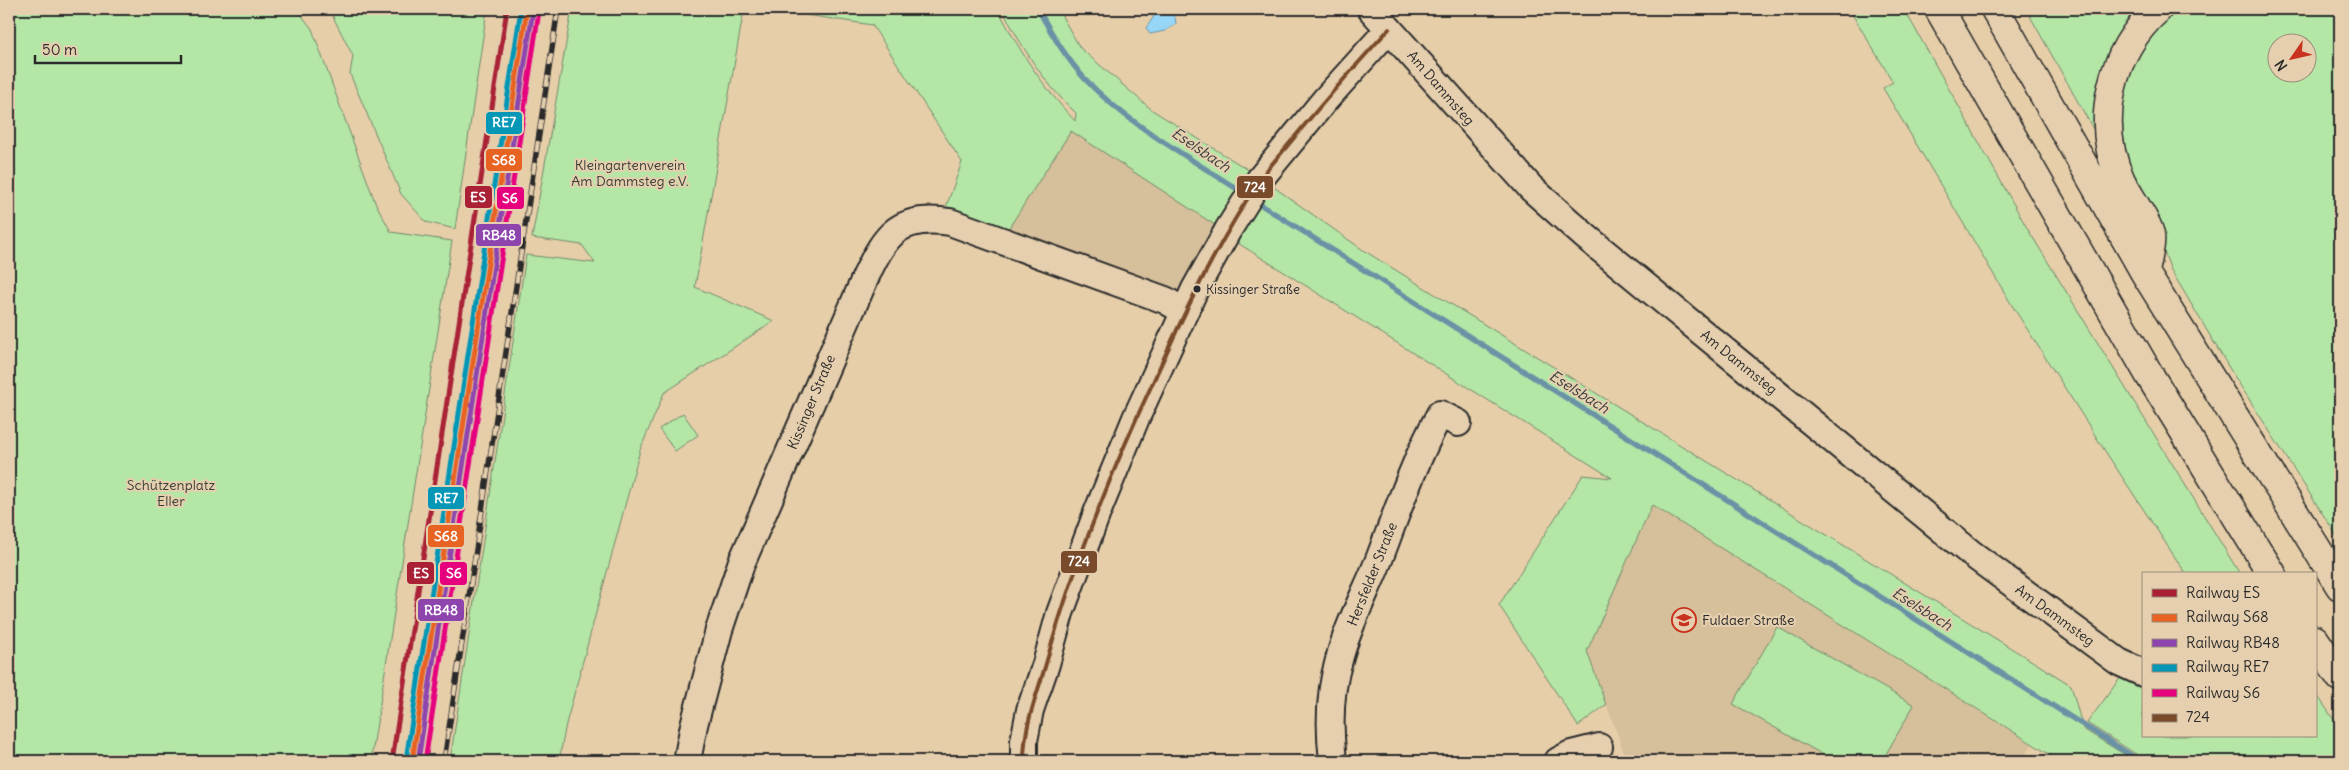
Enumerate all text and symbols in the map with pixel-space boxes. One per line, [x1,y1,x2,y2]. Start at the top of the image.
scale bar [35,32,181,64]
north arrow [2266,32,2316,82]
text: 50 m [42,40,77,59]
street label: Am Dammsteg [1404,47,1478,129]
text: N [2271,56,2291,74]
line badge: RE7 [485,111,523,135]
text: RE7 [492,113,516,131]
water label: Eselsbach [1168,123,1235,176]
line badge: S68 [485,148,523,172]
text: S68 [492,151,516,169]
park label: Kleingartenverein Am Dammsteg e.V. [571,156,689,190]
line badge: 724 [1236,175,1274,199]
text: 724 [1244,178,1266,196]
line badge: ES [464,185,493,209]
line badge: S6 [496,186,525,210]
text: ES [470,188,486,206]
text: S6 [502,189,518,207]
line badge: RB48 [475,223,522,247]
text: RB48 [482,226,516,244]
place label: Kissinger Straße [1206,281,1300,298]
marker: Kissinger Straße [1192,284,1202,294]
street label: Am Dammsteg [1697,326,1781,398]
street label: Kissinger Straße [783,352,839,452]
water label: Eselsbach [1546,366,1613,418]
park label: Schützenplatz Eller [127,476,216,510]
line badge: RE7 [427,486,465,510]
text: RE7 [434,489,458,507]
street label: Hersfelder Straße [1343,520,1401,628]
line badge: S68 [427,524,465,548]
text: S68 [434,527,458,545]
line badge: 724 [1060,550,1098,574]
text: 724 [1068,552,1090,570]
line badge: ES [406,561,435,585]
line badge: S6 [439,561,468,586]
text: ES [413,564,429,582]
text: S6 [446,564,462,582]
legend [2142,572,2316,738]
street label: Am Dammsteg [2012,580,2098,650]
water label: Eselsbach [1889,583,1956,635]
text: Railway ES [2186,583,2260,602]
line badge: RB48 [417,598,465,622]
text: RB48 [424,601,458,619]
school or university icon: Fuldaer Straße [1671,607,1697,633]
text: Railway S68 [2186,607,2269,626]
place label: Fuldaer Straße [1702,611,1794,629]
text: Railway RB48 [2186,633,2280,652]
text: Railway RE7 [2186,657,2269,676]
text: Railway S6 [2186,683,2260,702]
text: 724 [2186,707,2210,726]

